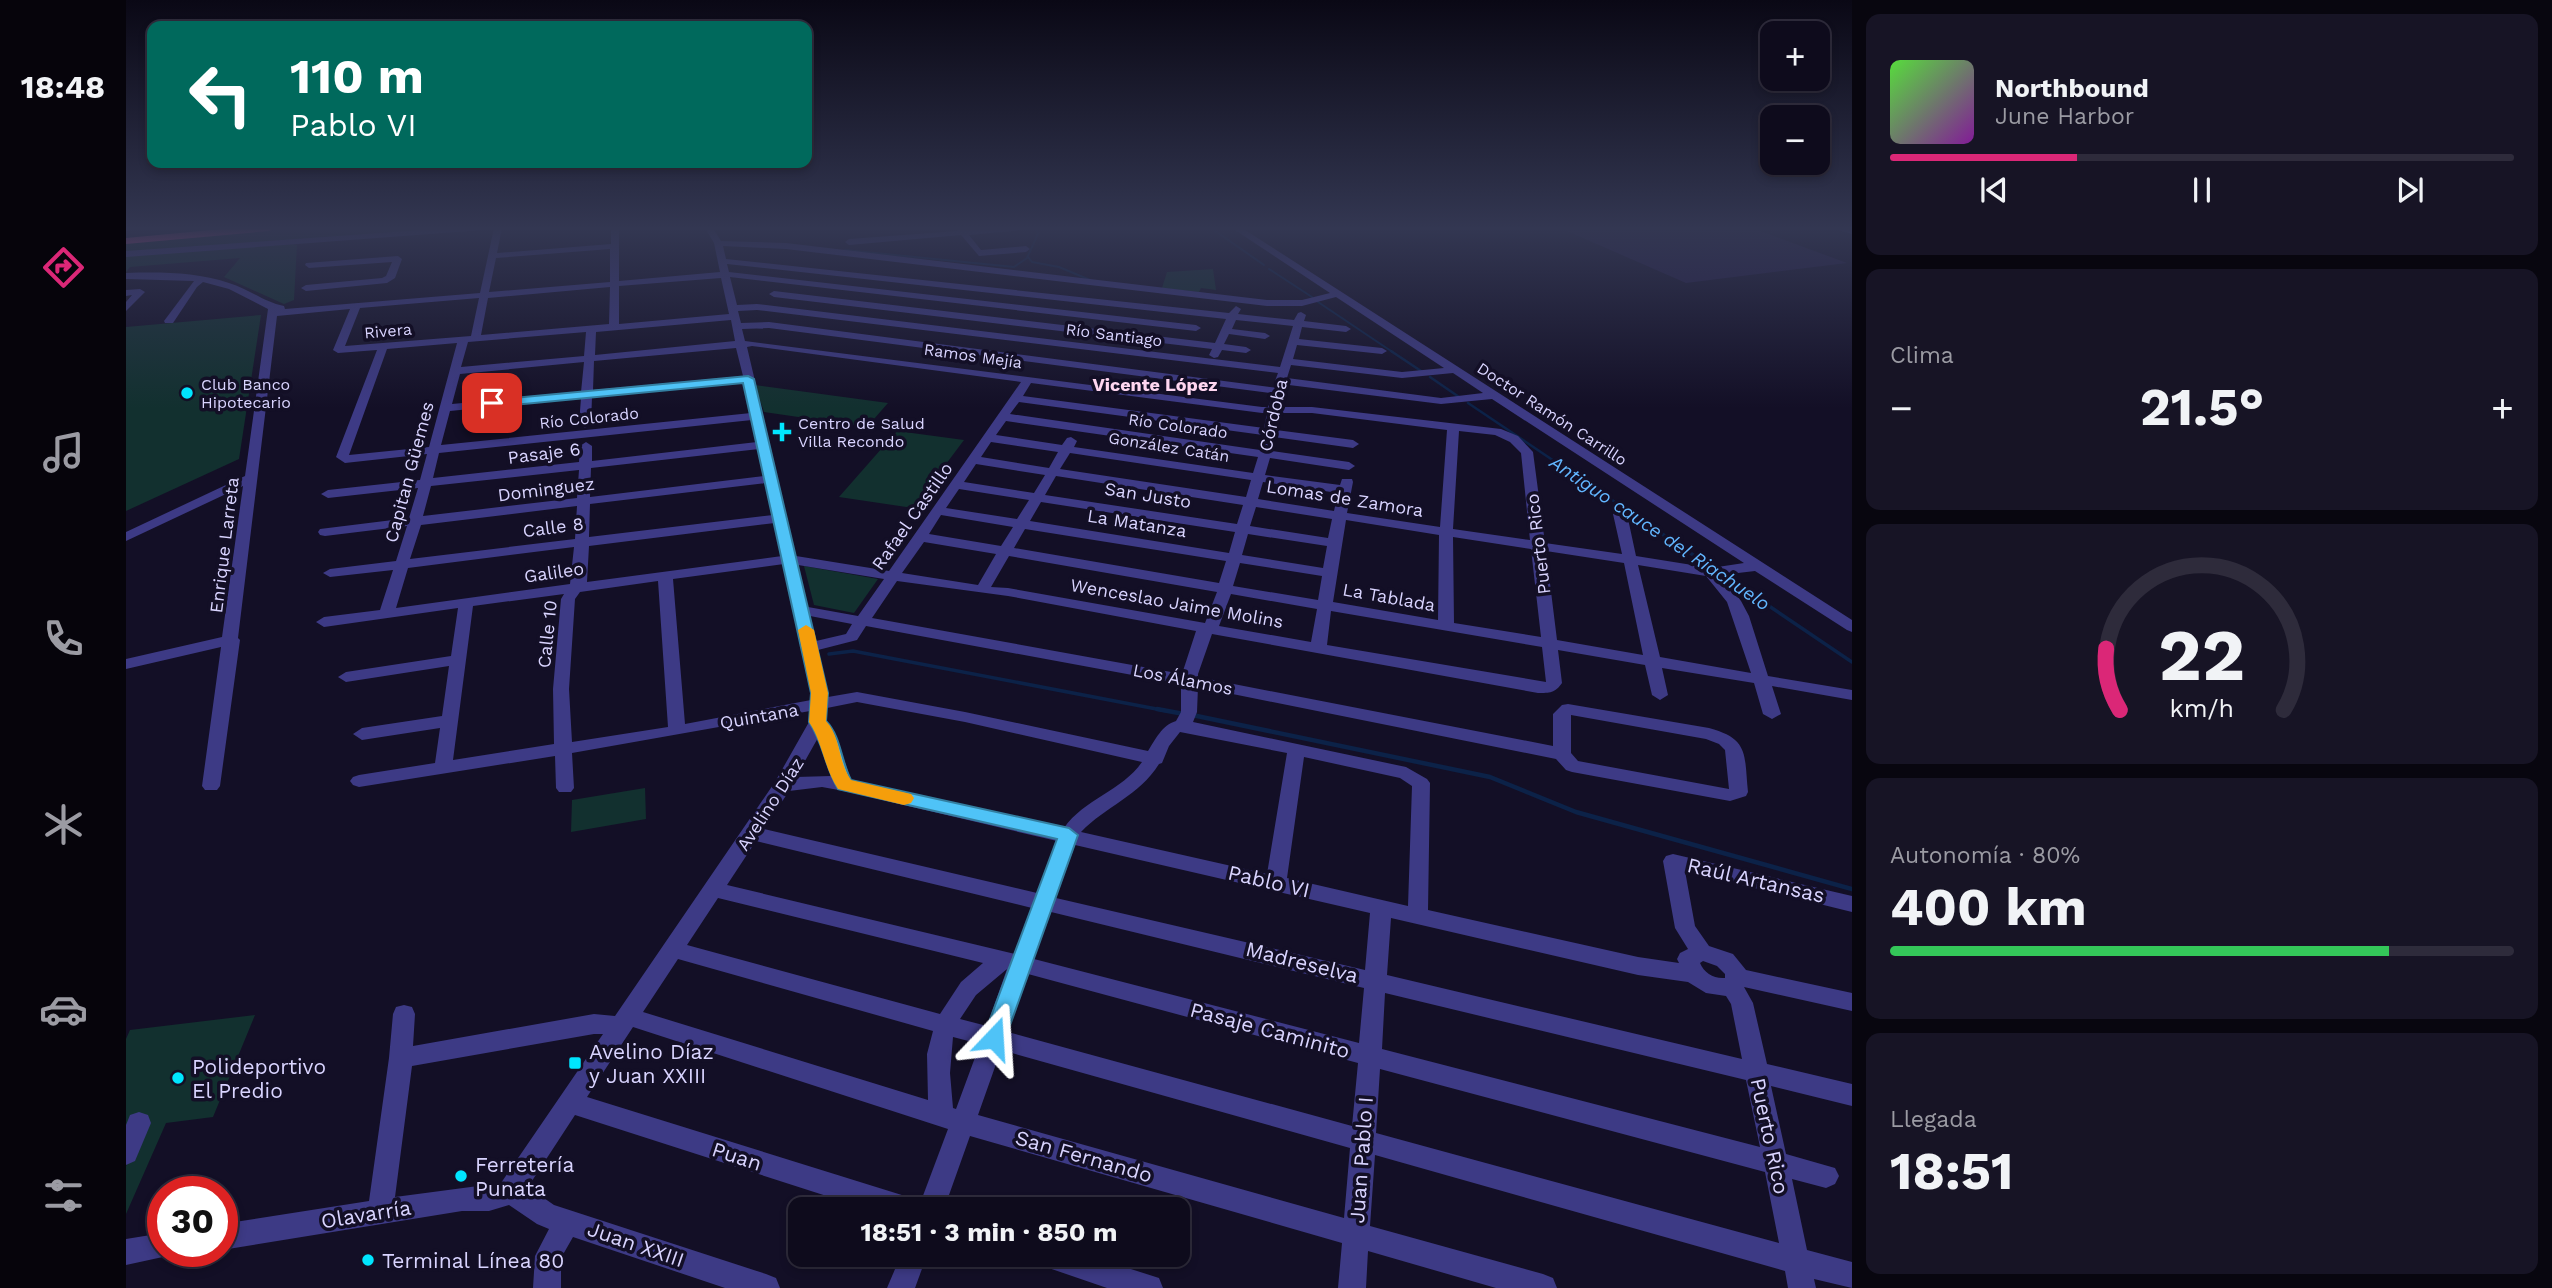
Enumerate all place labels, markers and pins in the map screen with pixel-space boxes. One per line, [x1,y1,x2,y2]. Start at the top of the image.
pin [462,373,522,433]
place label: Club Banco Hipotecario [201,375,291,412]
marker: Club Banco Hipotecario [179,385,195,401]
place label: Centro de Salud Villa Recondo [798,414,925,451]
marker: Centro de Salud Villa Recondo [772,422,792,442]
place label: Avelino Díaz y Juan XXIII [589,1039,714,1088]
place label: Polideportivo El Predio [192,1054,326,1103]
marker: Avelino Díaz y Juan XXIII [567,1055,583,1071]
marker: Polideportivo El Predio [170,1070,186,1086]
place label: Ferretería Punata [475,1152,574,1201]
marker: Ferretería Punata [453,1168,469,1184]
place label: Terminal Línea 80 [382,1248,564,1273]
marker: Terminal Línea 80 [360,1252,376,1268]

